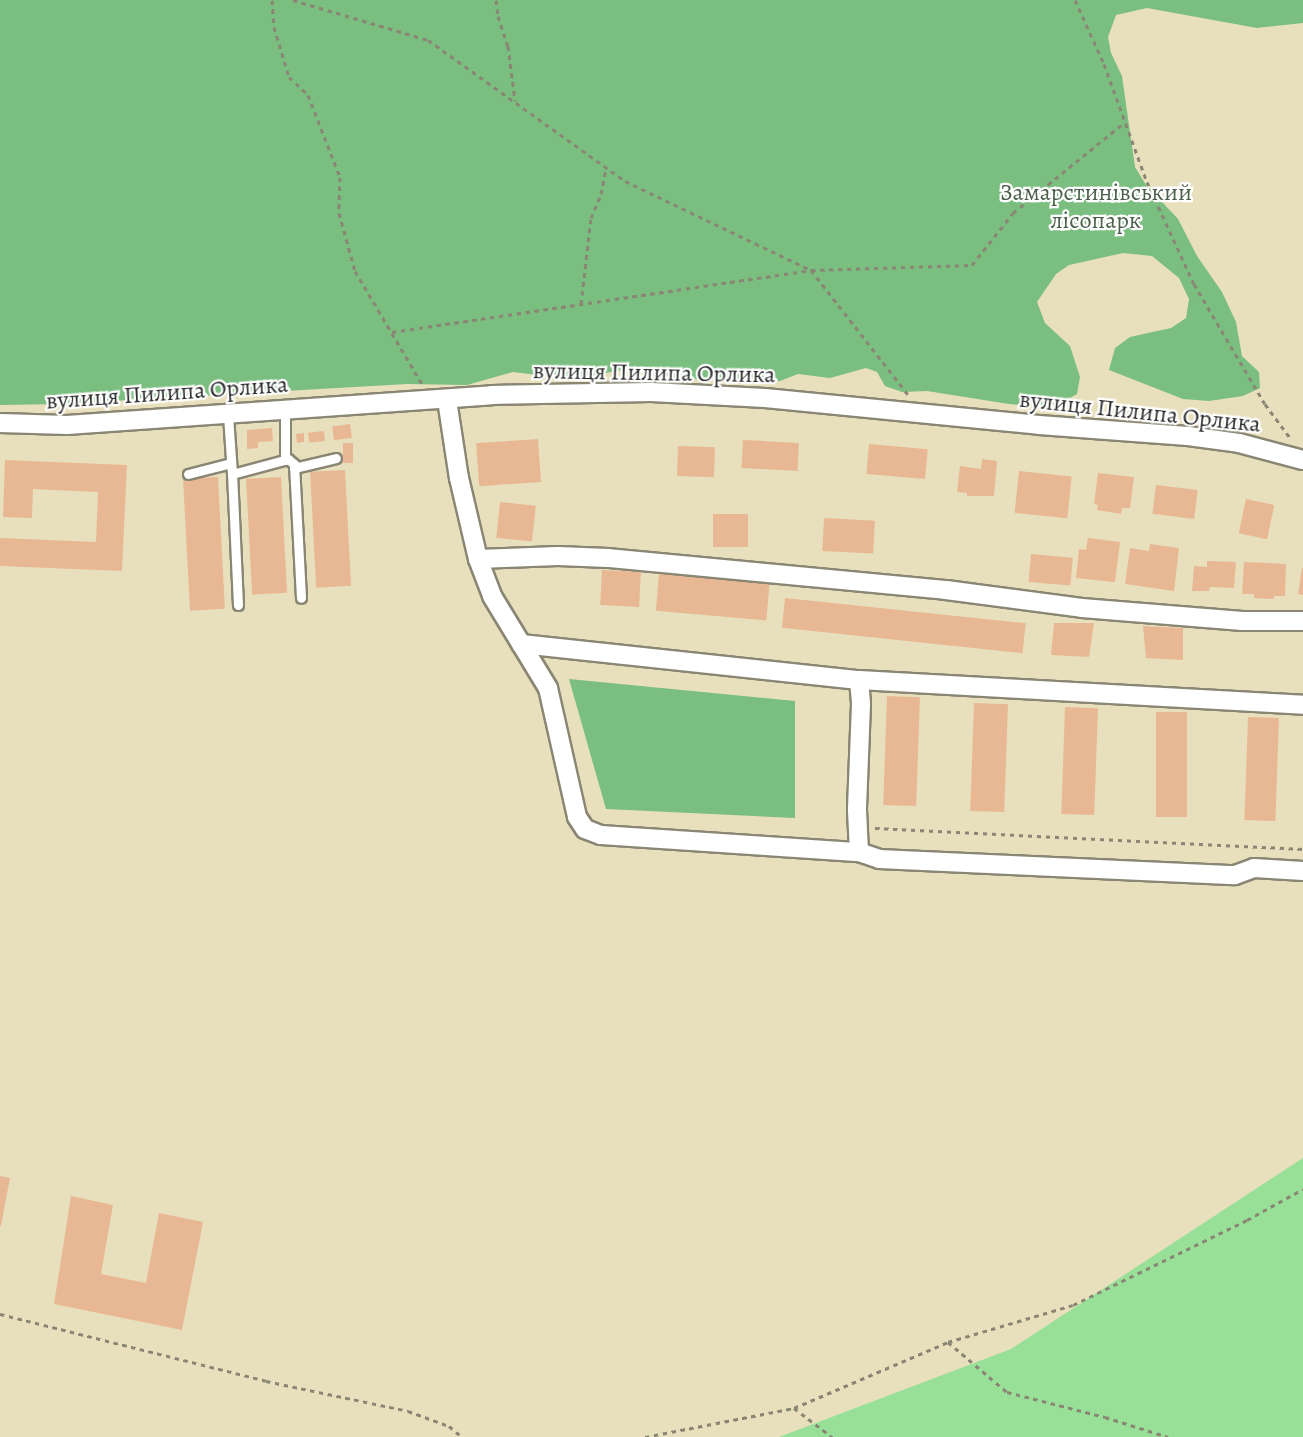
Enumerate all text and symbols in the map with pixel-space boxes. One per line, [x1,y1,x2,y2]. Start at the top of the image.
park label: Замарстинівський лісопарк [1000,179,1192,235]
street label: вулиця Пилипа Орлика [533,356,775,390]
street label: вулиця Пилипа Орлика [45,370,289,416]
street label: вулиця Пилипа Орлика [1018,385,1262,439]

